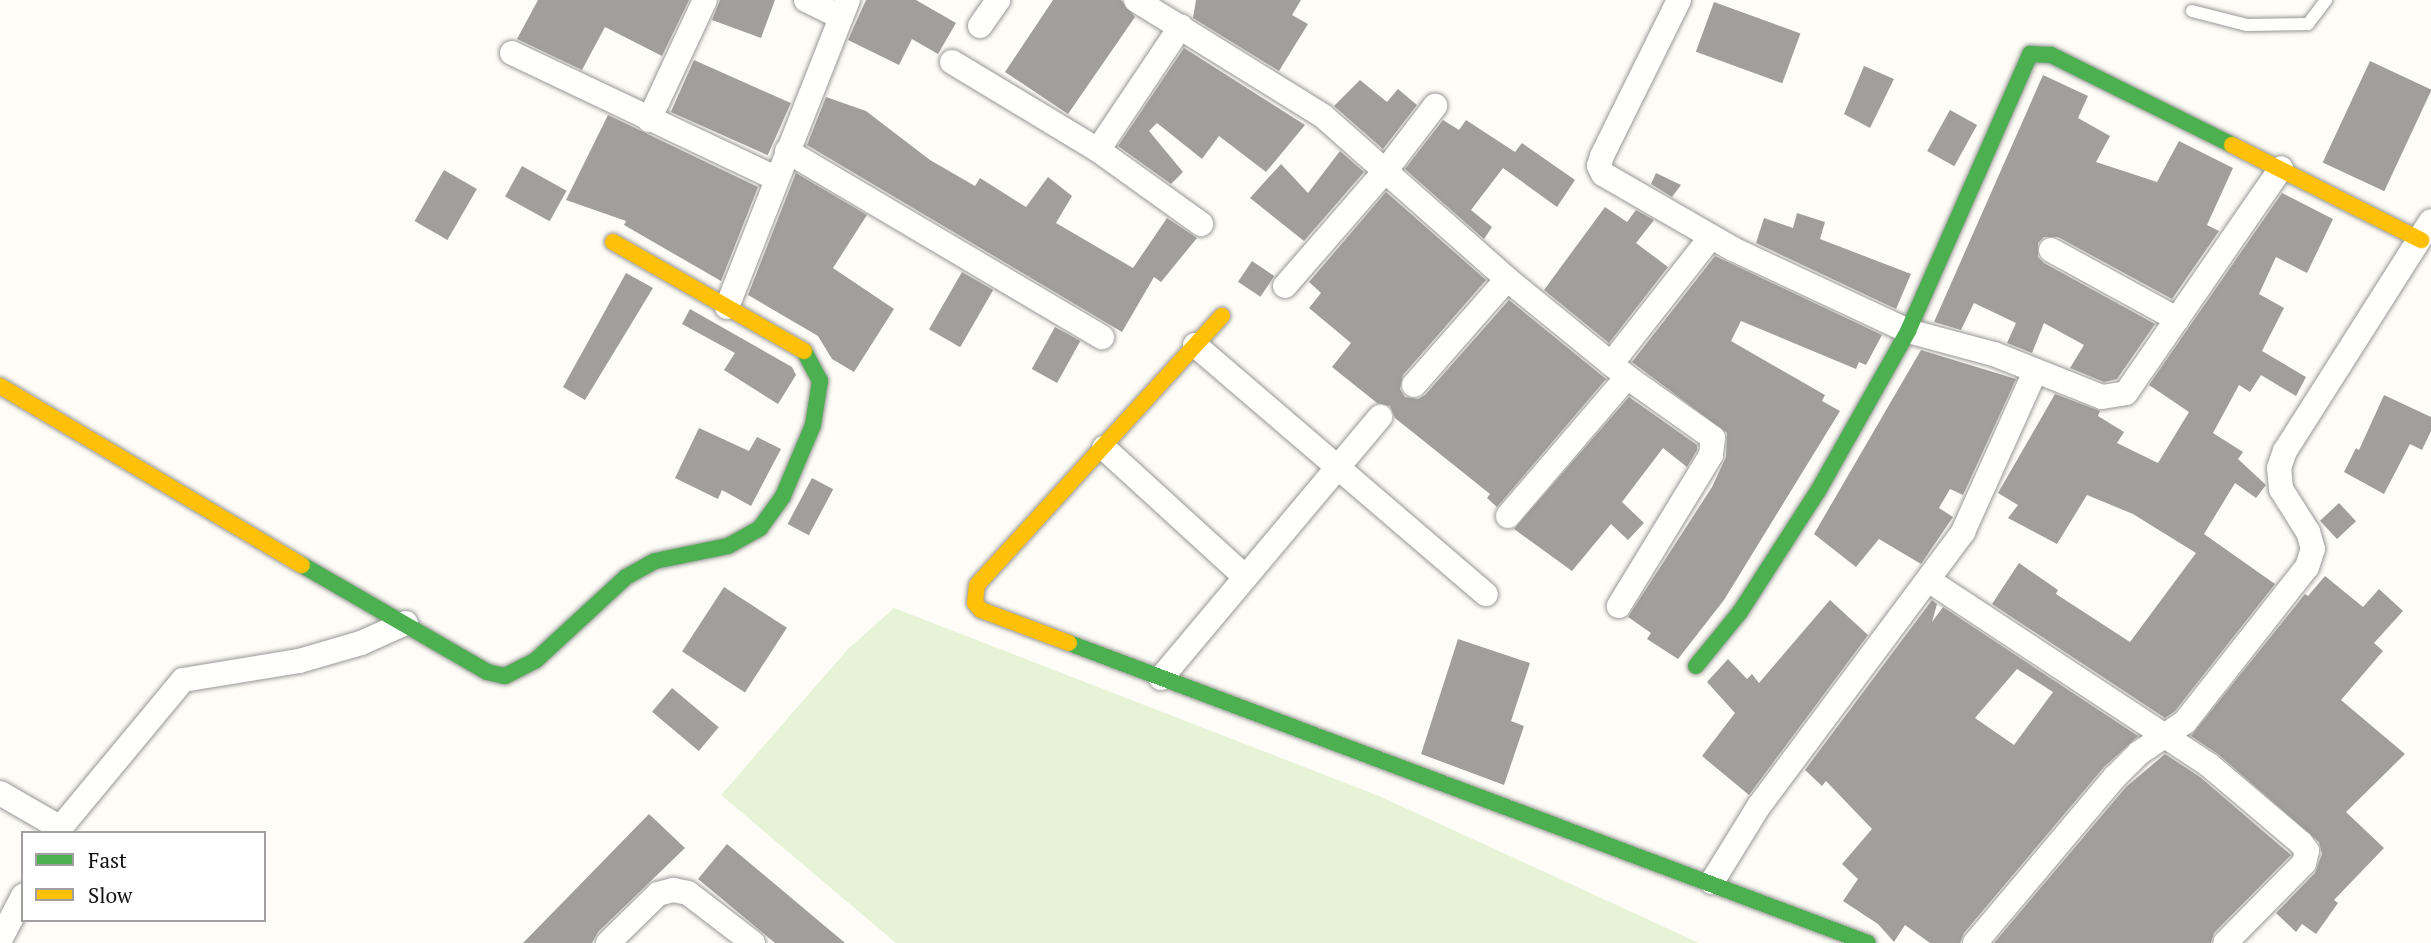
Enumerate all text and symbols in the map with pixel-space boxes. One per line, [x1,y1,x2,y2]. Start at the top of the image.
legend [21,831,266,922]
text: Fast [88,846,127,874]
text: Slow [88,881,132,909]

